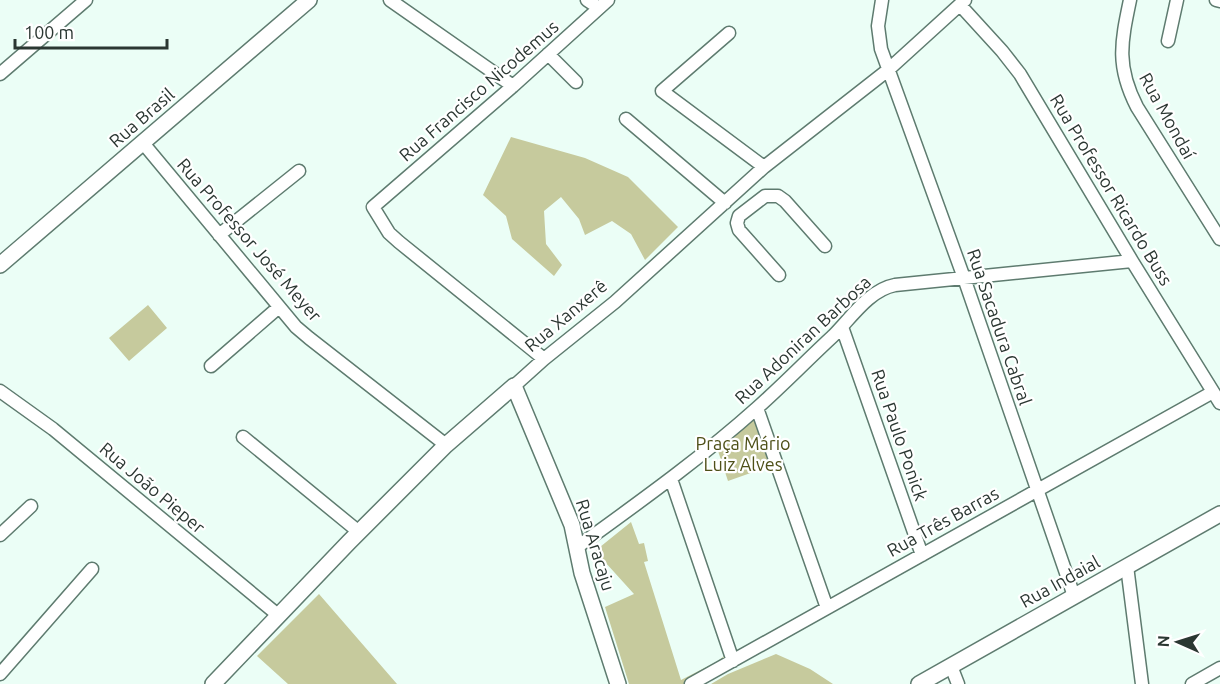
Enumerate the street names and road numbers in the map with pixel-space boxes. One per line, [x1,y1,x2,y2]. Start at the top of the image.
street label: Rua Francisco Nicodemus [395,16,562,165]
street label: Rua Mondaí [1136,69,1200,163]
street label: Rua Brasil [105,84,178,151]
street label: Rua Professor Ricardo Buss [1047,90,1177,289]
street label: Rua Professor José Meyer [174,154,326,325]
street label: Rua Sacadura Cabral [964,246,1036,408]
street label: Rua Adoniran Barbosa [730,271,874,407]
street label: Rua Xanxerê [520,275,610,355]
street label: Rua Paulo Ponick [868,366,932,503]
street label: Rua João Pieper [96,438,209,537]
street label: Rua Três Barras [883,482,1002,560]
street label: Rua Aracaju [573,496,619,593]
street label: Rua Indaial [1016,551,1103,611]

